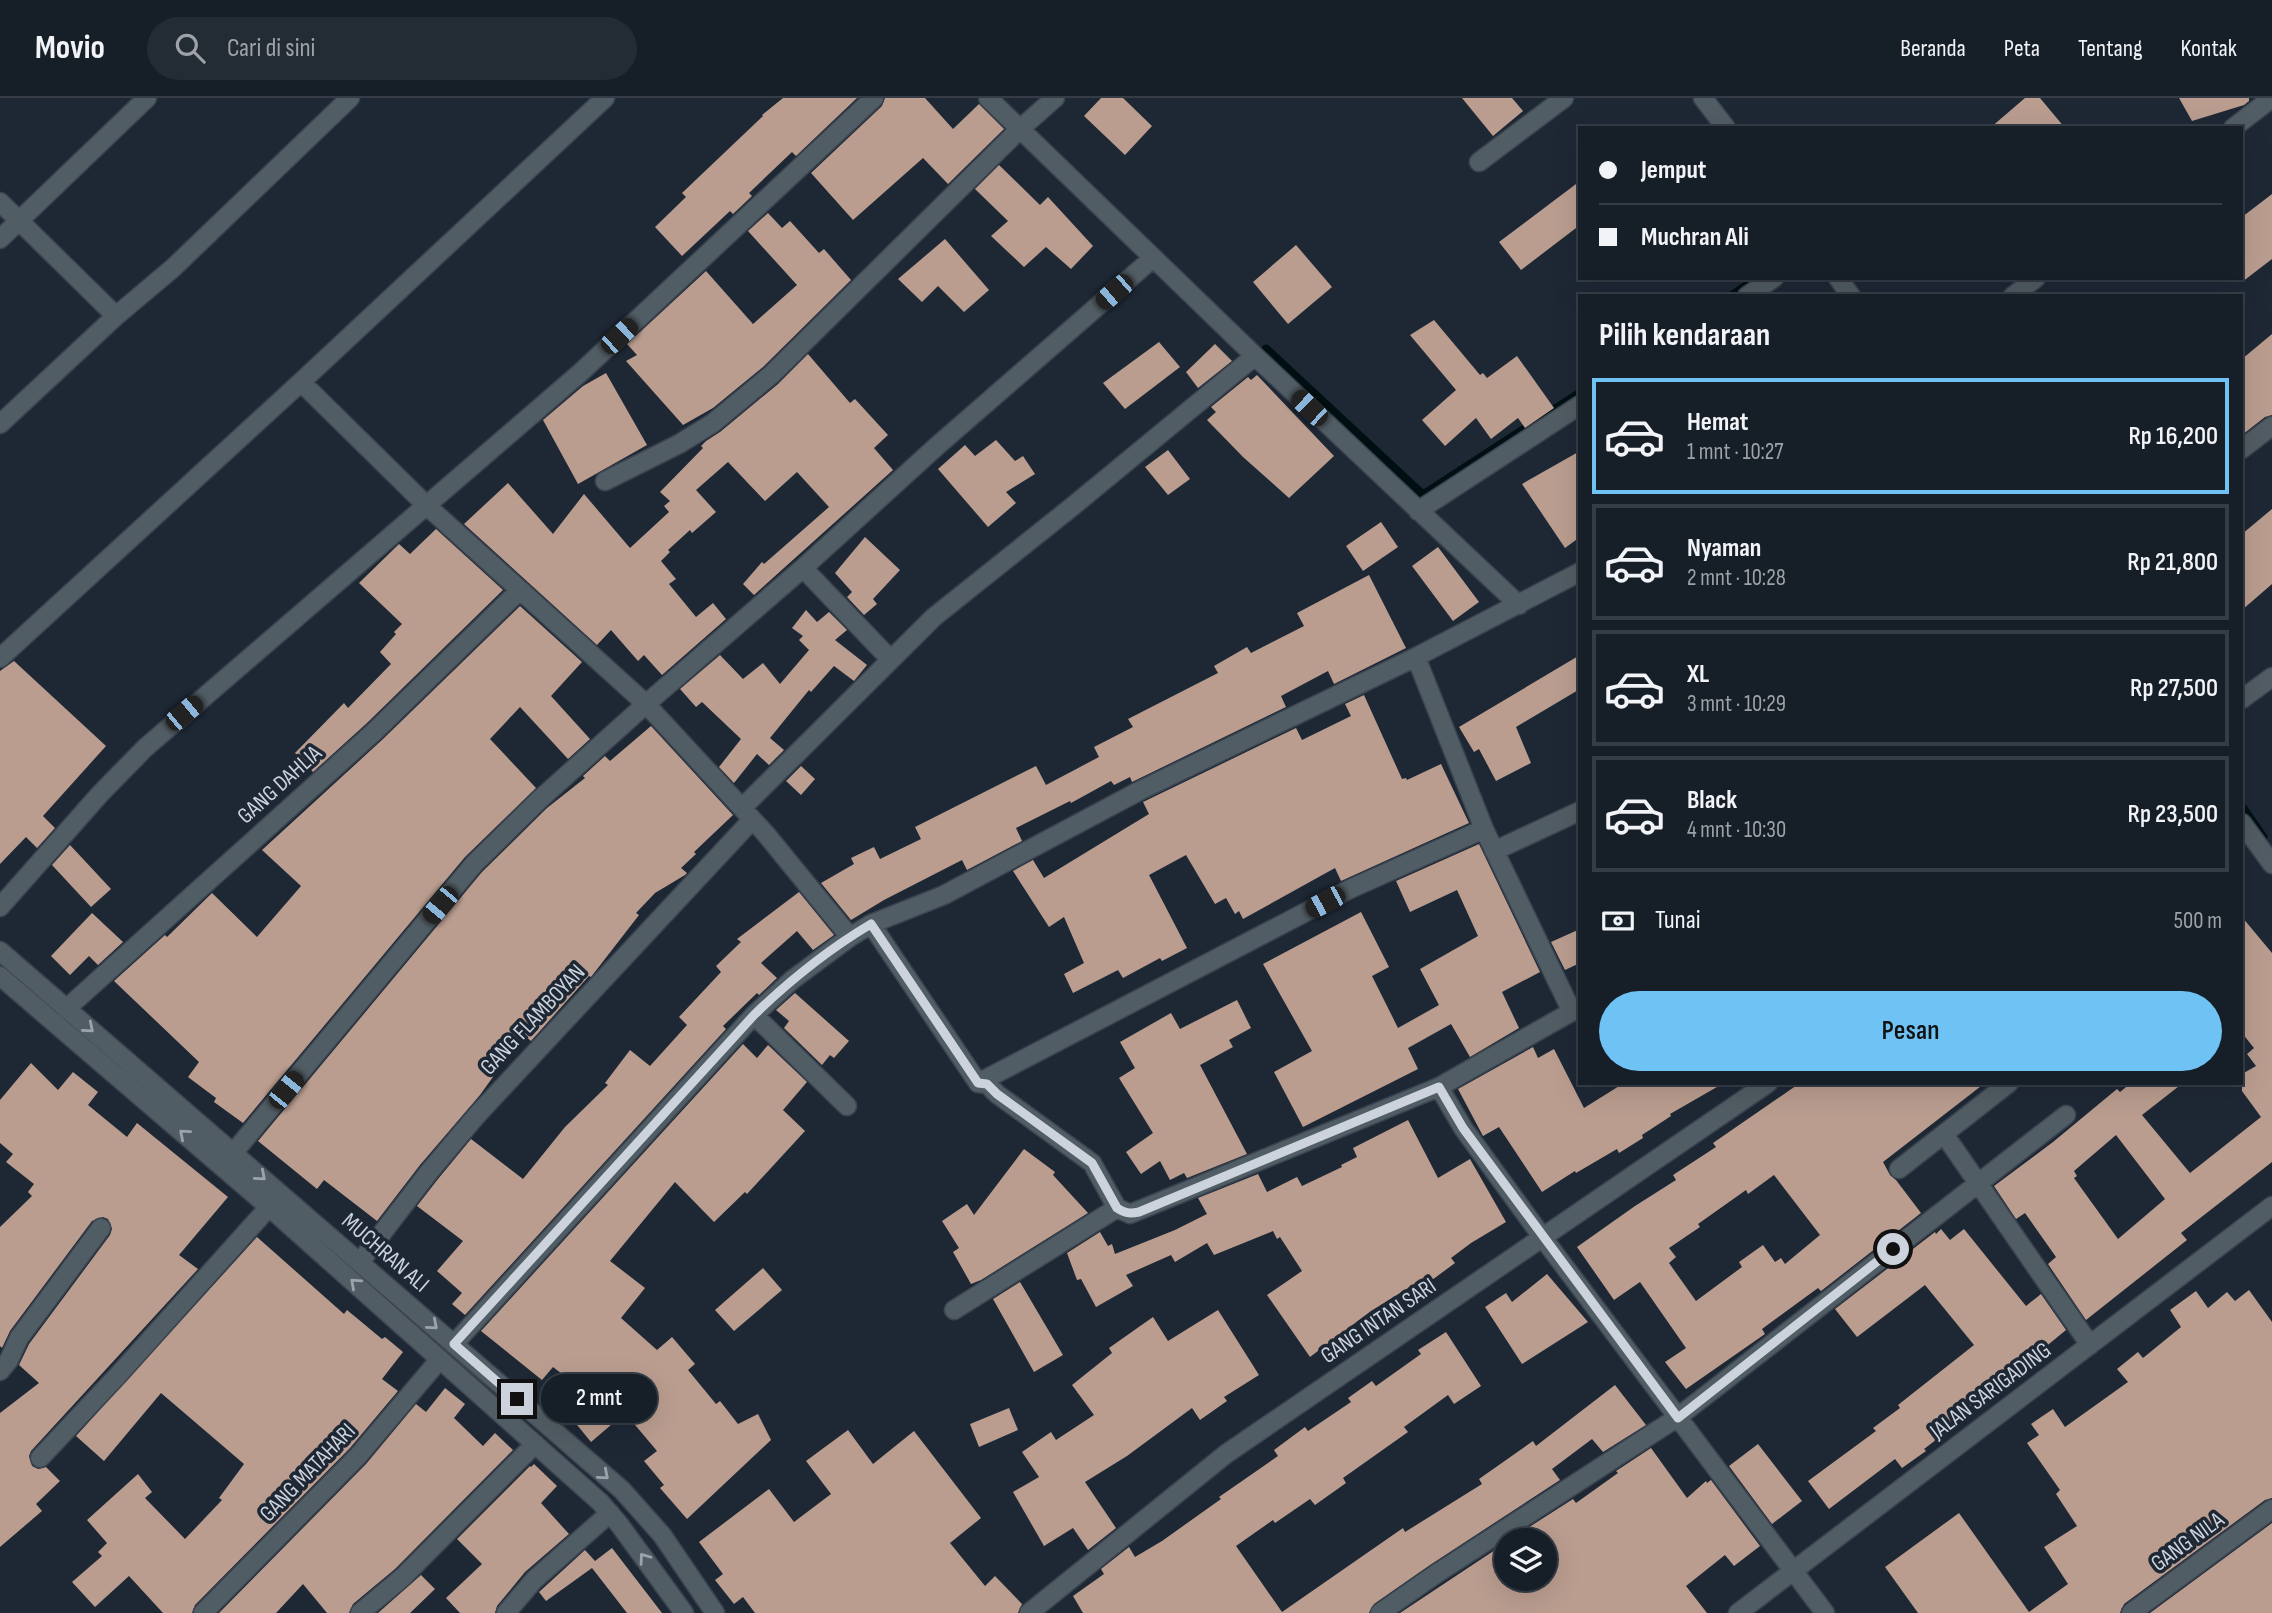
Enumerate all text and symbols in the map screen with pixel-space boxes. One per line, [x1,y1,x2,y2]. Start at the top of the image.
search box [147,17,637,80]
text: Movio [35,28,105,68]
icon: search [171,29,209,67]
text: Cari di sini [227,33,315,64]
text: Beranda [1900,34,1966,63]
text: Peta [2004,34,2040,63]
text: Tentang [2078,34,2143,63]
text: Kontak [2181,34,2237,63]
text: Jemput [1641,155,1706,186]
text: Muchran Ali [1641,222,1749,253]
car [1092,270,1137,314]
car [597,314,642,358]
text: Pilih kendaraan [1599,316,1770,355]
car [1287,386,1332,430]
icon: car [1603,405,1666,468]
text: Hemat [1687,407,1748,438]
text: Rp 16,200 [2128,421,2218,452]
text: 1 mnt · 10:27 [1687,438,1783,466]
icon: car [1603,531,1666,594]
text: Nyaman [1687,533,1761,564]
text: Rp 21,800 [2127,547,2218,578]
text: 2 mnt · 10:28 [1687,564,1786,592]
icon: car [1603,657,1666,720]
text: XL [1687,659,1709,690]
text: Rp 27,500 [2130,673,2218,704]
text: 3 mnt · 10:29 [1687,690,1786,718]
car [162,691,207,735]
street label: GANG DAHLIA [232,740,328,830]
icon: car [1603,783,1666,846]
text: Black [1687,785,1737,816]
text: Rp 23,500 [2127,799,2218,830]
text: 4 mnt · 10:30 [1687,816,1786,844]
car [419,882,462,928]
car [1302,883,1349,921]
icon: cash [1599,902,1637,940]
text: Tunai [1655,905,1701,936]
text: 500 m [2174,907,2222,935]
street label: GANG FLAMBOYAN [474,959,591,1081]
button: Pesan [1599,991,2222,1071]
one-way arrow [80,1020,93,1032]
car [265,1067,308,1113]
one-way arrow [179,1130,192,1142]
one-way arrow [253,1168,266,1180]
street label: MUCHRAN ALI [336,1207,435,1298]
route start [1877,1233,1909,1265]
street label: GANG INTAN SARI [1315,1272,1442,1370]
one-way arrow [351,1279,364,1292]
one-way arrow [424,1317,437,1329]
street label: JALAN SARIGADING [1924,1336,2057,1446]
callout: 2 mnt [542,1374,657,1424]
route end [501,1383,533,1415]
text: 2 mnt [576,1384,622,1412]
street label: GANG MATAHARI [254,1418,362,1528]
one-way arrow [596,1467,609,1479]
street label: GANG NILA [2146,1506,2230,1578]
map controls [1494,1528,1557,1591]
button: layers [1494,1528,1557,1591]
one-way arrow [639,1553,652,1566]

